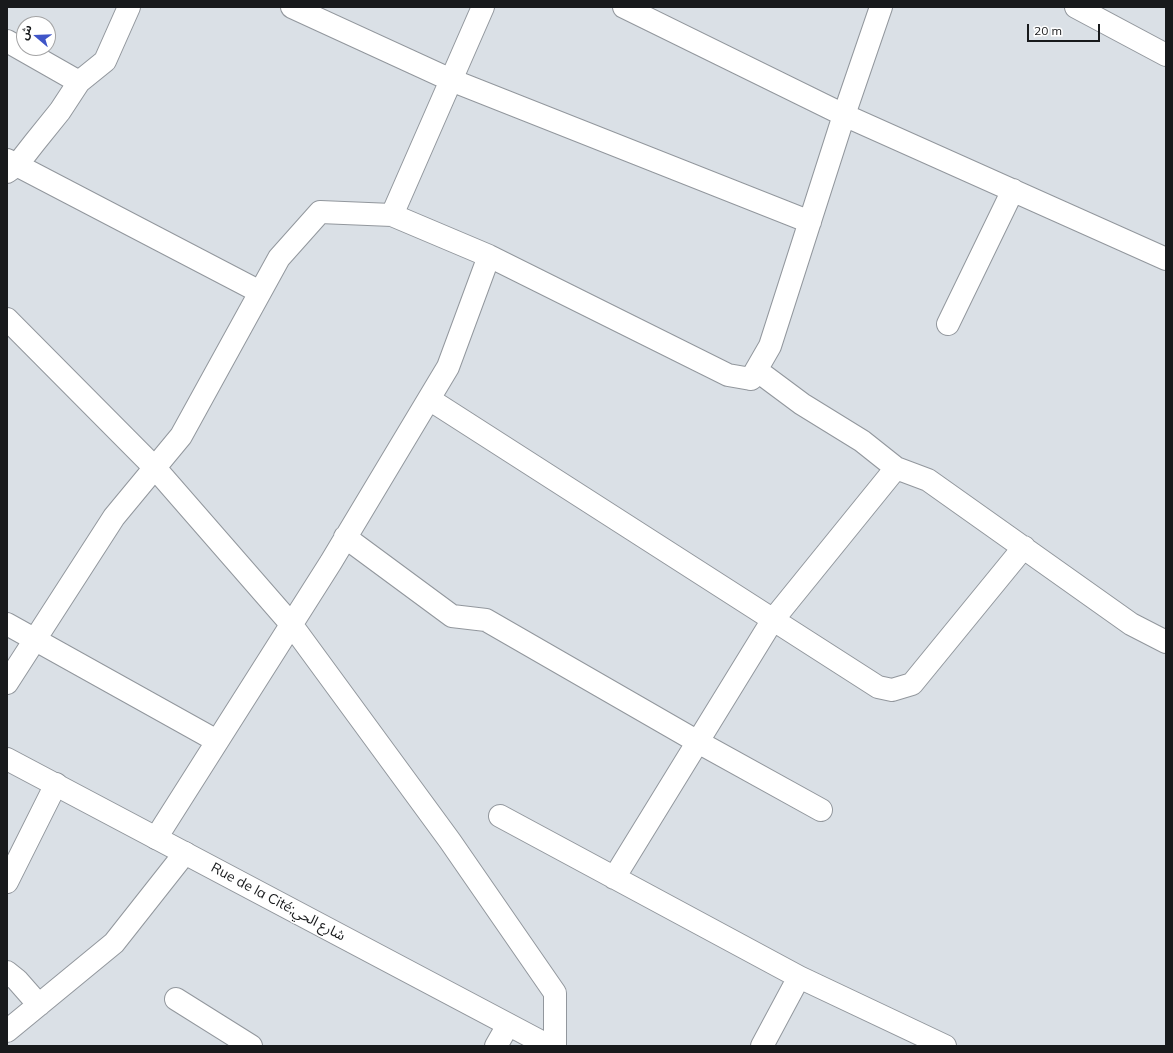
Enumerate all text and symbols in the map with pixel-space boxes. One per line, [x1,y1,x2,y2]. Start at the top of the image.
north arrow [16,16,56,56]
scale bar [1029,16,1102,42]
text: ش [17,23,35,42]
text: 20 m [1034,23,1062,38]
street label: Rue de la Cité;شارع الحي [208,859,348,945]

